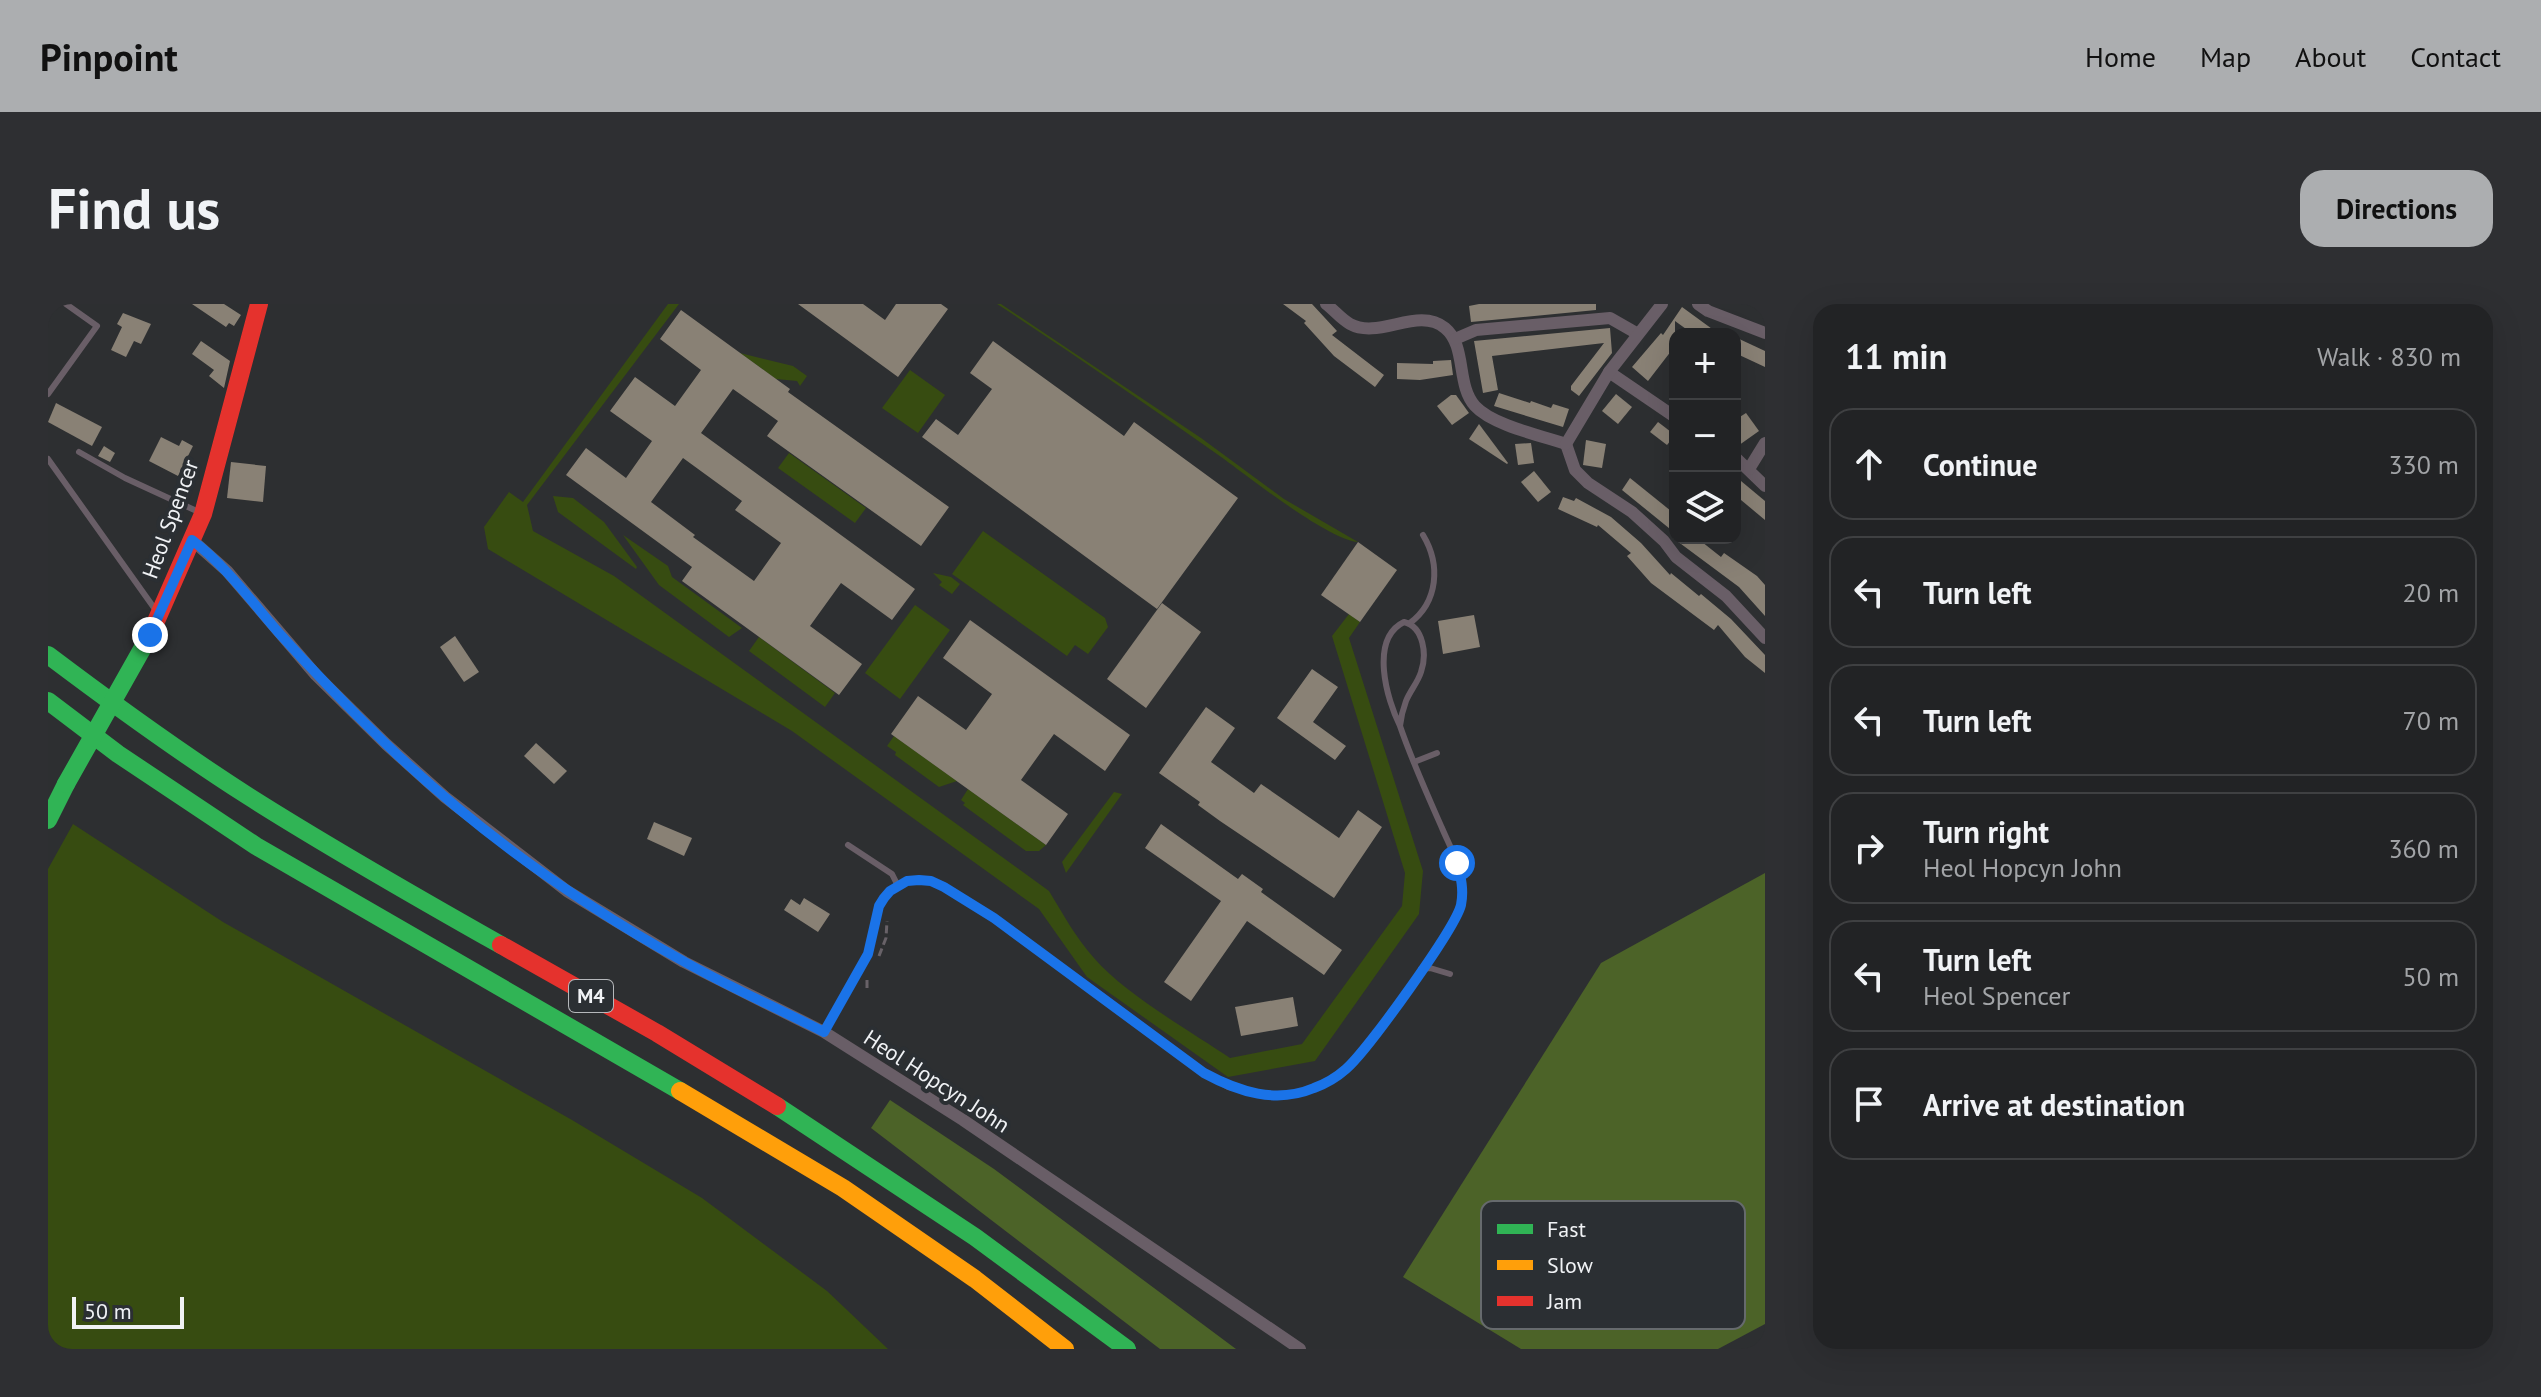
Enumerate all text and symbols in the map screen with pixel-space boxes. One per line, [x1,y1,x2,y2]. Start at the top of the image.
text: Pinpoint [40,32,178,81]
text: Home [2085,38,2156,75]
text: Map [2200,38,2251,75]
text: About [2295,38,2366,75]
text: Contact [2410,38,2501,75]
button: Directions [2300,170,2493,247]
text: Find us [48,172,220,244]
map controls [1669,328,1741,544]
button: + [1669,328,1741,400]
text: 11 min [1845,334,1947,378]
text: Walk · 830 m [2317,340,2461,373]
button: − [1669,400,1741,472]
icon: ahead [1847,442,1891,486]
text: Continue [1923,445,2037,484]
text: 330 m [2388,448,2459,481]
street label: Heol Spencer [136,455,205,582]
button: layers [1669,472,1741,544]
icon: left [1847,570,1891,614]
text: Turn left [1923,573,2031,612]
text: 20 m [2403,576,2459,609]
route end [132,617,168,653]
icon: left [1847,698,1891,742]
text: Turn left [1923,701,2031,740]
text: 70 m [2403,704,2459,737]
text: Turn right [1923,812,2049,851]
icon: right [1847,826,1891,870]
text: 360 m [2388,832,2459,865]
route start [1439,845,1475,881]
text: Heol Hopcyn John [1923,851,2122,884]
text: Turn left [1923,940,2031,979]
icon: left [1847,954,1891,998]
text: 50 m [2403,960,2459,993]
text: Heol Spencer [1923,979,2070,1012]
road number: M4 [569,980,613,1012]
street label: Heol Hopcyn John [859,1023,1015,1139]
icon: arrive [1847,1082,1891,1126]
text: Arrive at destination [1923,1085,2185,1124]
legend [1481,1201,1745,1329]
text: Fast [1547,1215,1587,1243]
text: Slow [1547,1251,1593,1279]
text: Jam [1546,1287,1582,1315]
scale bar [72,1293,184,1329]
text: 50 m [84,1297,132,1325]

